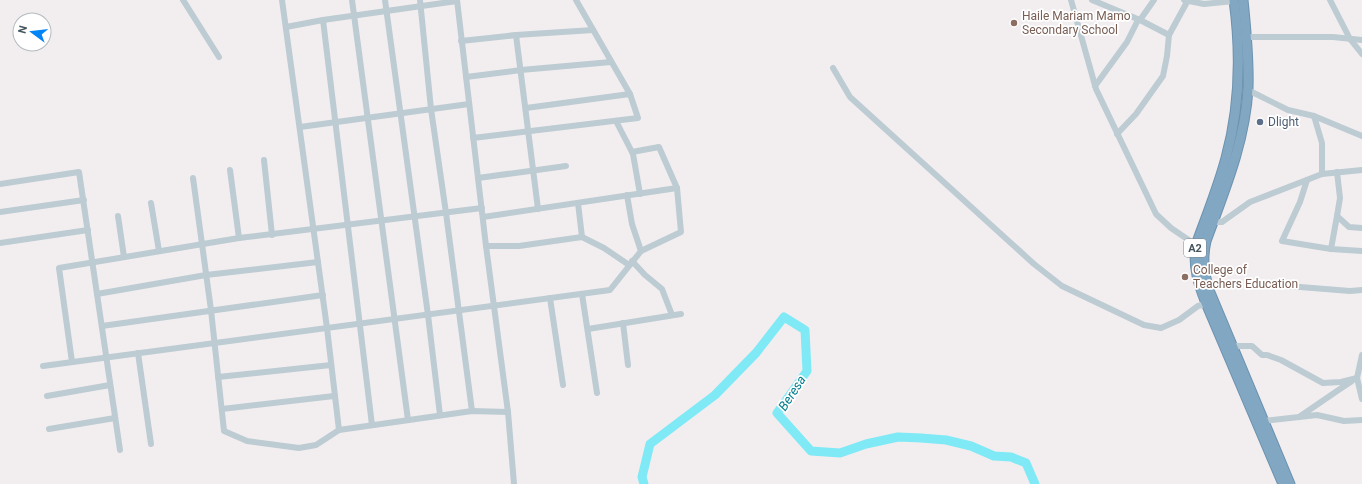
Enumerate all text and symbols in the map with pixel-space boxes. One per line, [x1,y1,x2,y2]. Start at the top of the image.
place label: Haile Mariam Mamo Secondary School [1022,9,1131,37]
north arrow [12,12,52,52]
marker: Haile Mariam Mamo Secondary School [1009,18,1019,28]
text: N [16,24,30,35]
place label: Dlight [1268,115,1299,129]
marker: Dlight [1255,117,1265,127]
road number: A2 [1184,239,1206,257]
place label: College of Teachers Education [1193,263,1298,291]
marker: College of Teachers Education [1180,272,1190,282]
water label: Beresa [775,373,809,413]

